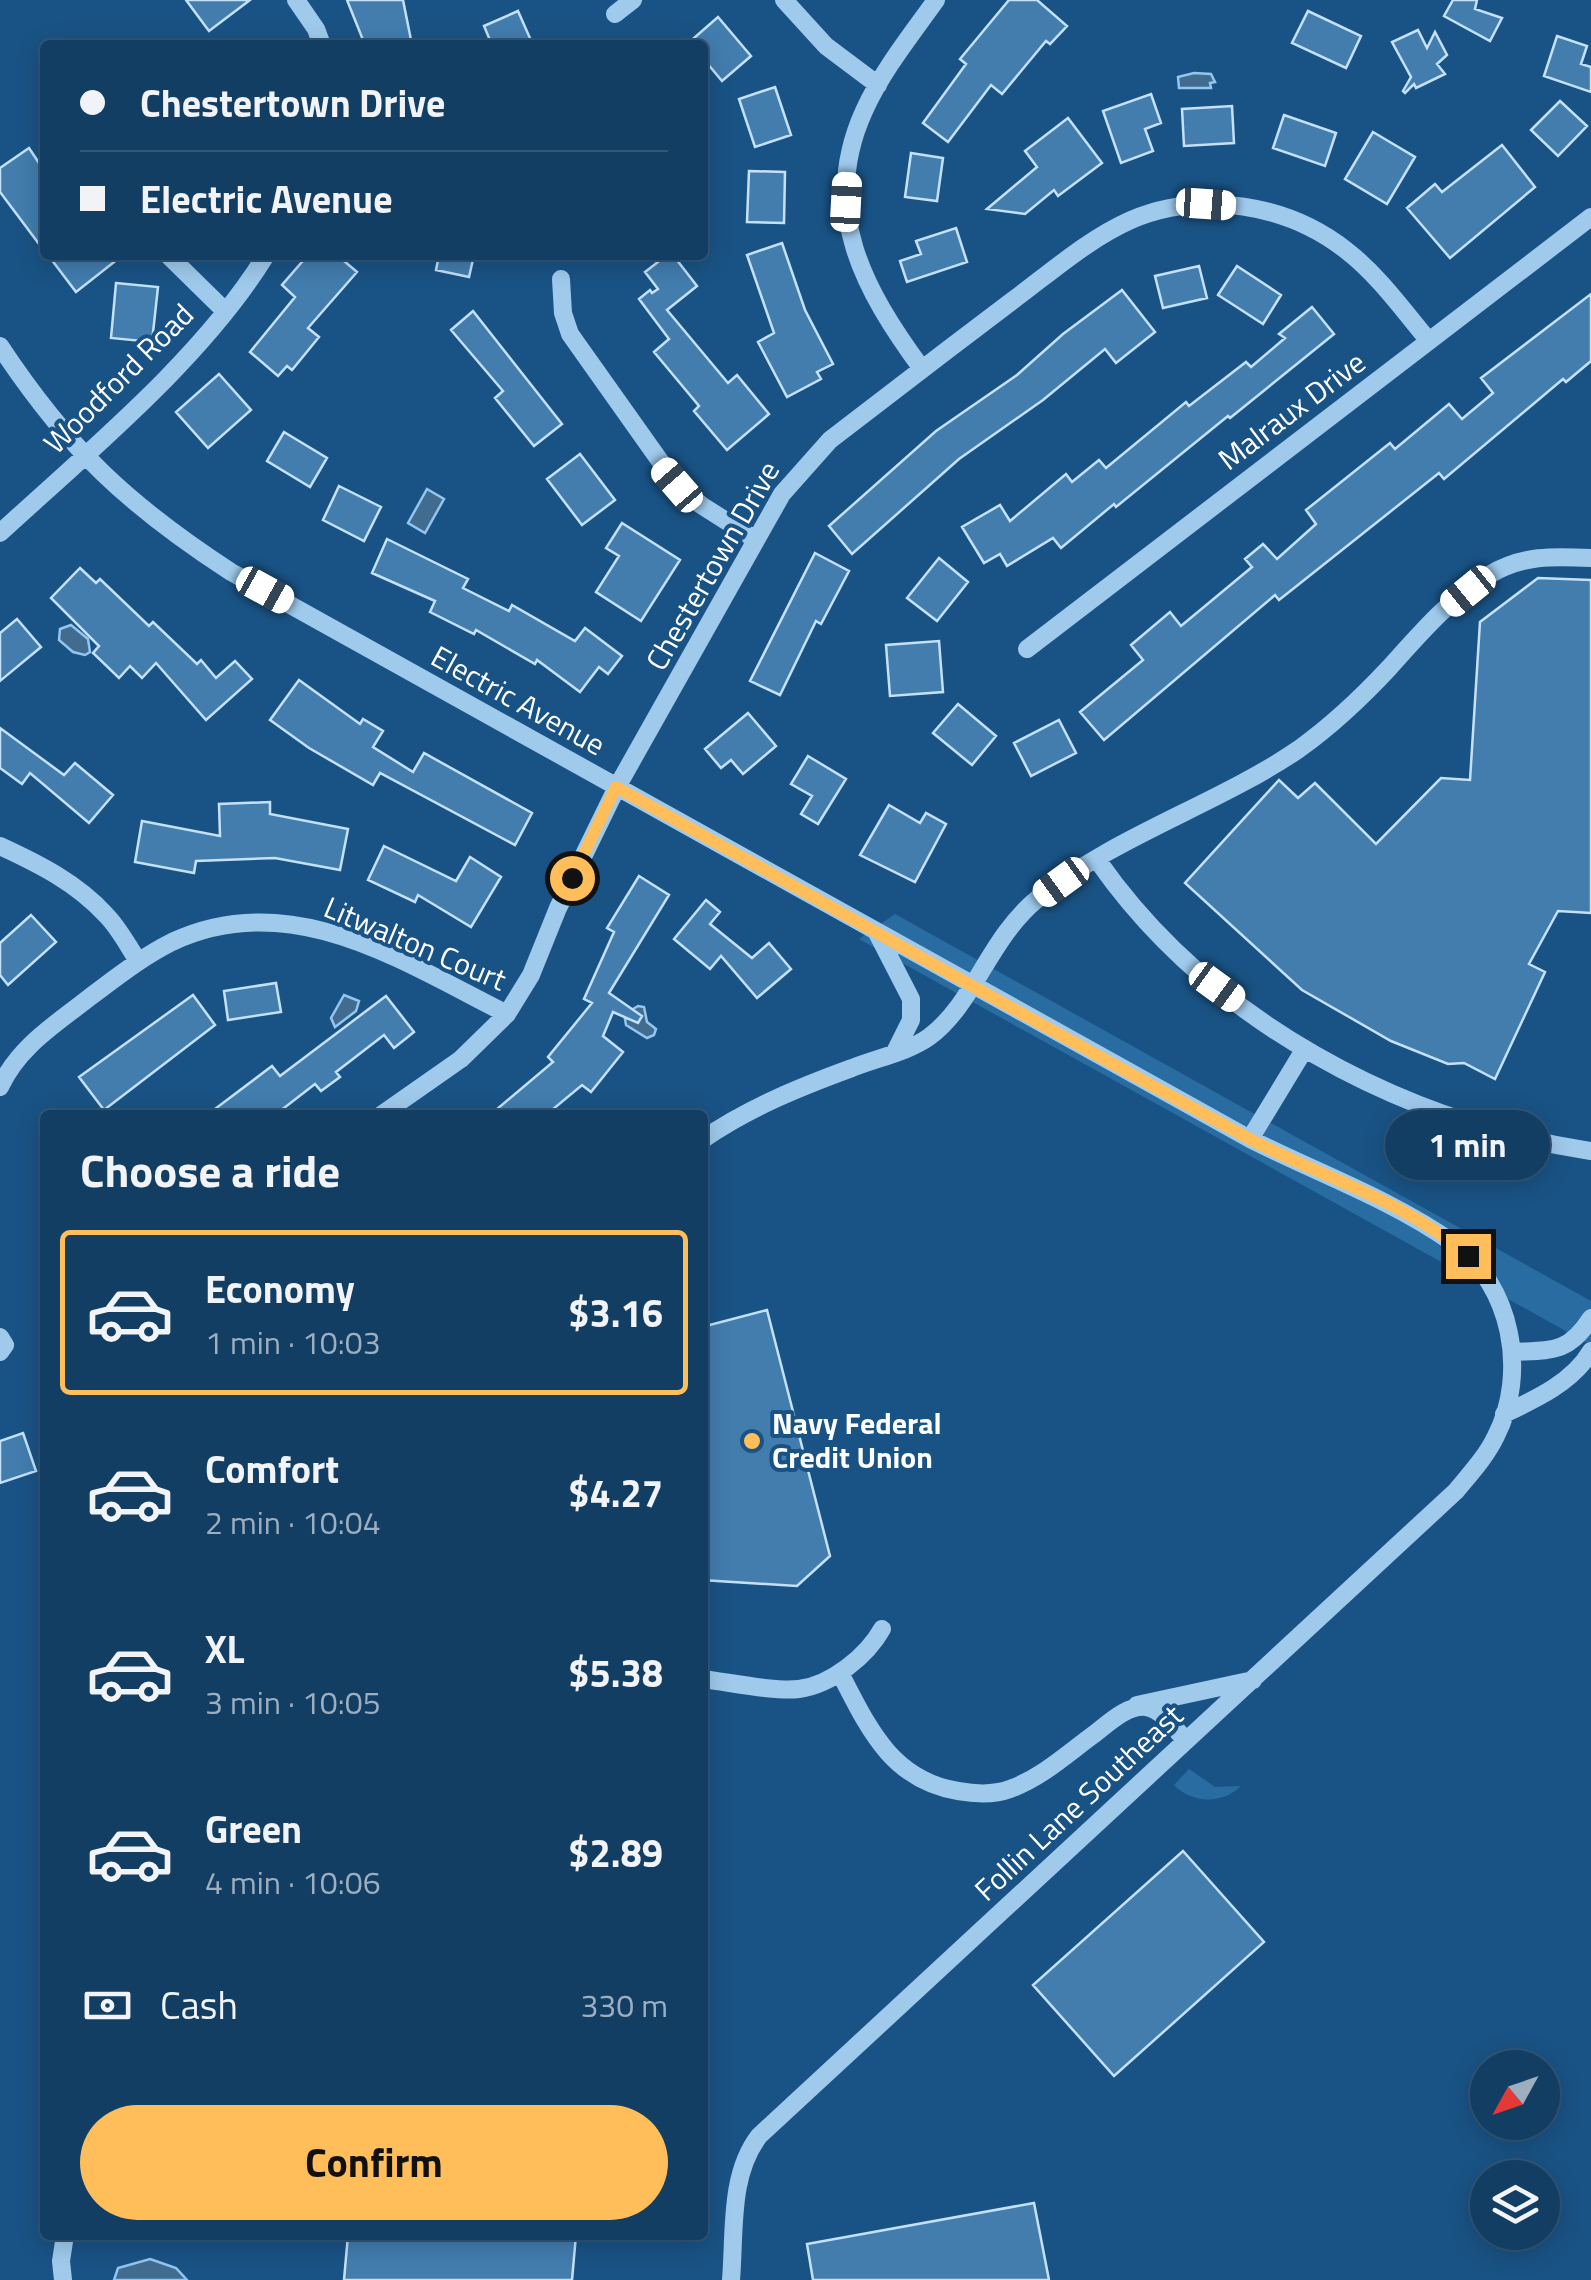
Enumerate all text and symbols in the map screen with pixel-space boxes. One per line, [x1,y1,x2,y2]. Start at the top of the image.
text: Chestertown Drive [140,74,445,132]
text: Electric Avenue [140,170,393,228]
car [829,171,863,233]
car [1175,187,1237,221]
street label: Woodford Road [33,293,204,464]
street label: Malraux Drive [1208,339,1375,481]
street label: Chestertown Drive [633,452,791,679]
car [646,453,708,517]
car [1435,560,1501,622]
car [231,562,299,618]
street label: Electric Avenue [423,633,614,767]
car [1028,852,1094,912]
route start [550,856,595,901]
street label: Litwalton Court [317,884,514,1002]
car [1184,957,1250,1017]
callout: 1 min [1386,1111,1550,1181]
text: 1 min [1429,1121,1506,1169]
text: Choose a ride [80,1136,340,1204]
route end [1446,1234,1491,1279]
text: Economy [205,1260,355,1318]
icon: car [85,1268,175,1358]
text: $3.16 [568,1284,663,1342]
text: 1 min · 10:03 [205,1318,381,1366]
place label: Navy Federal Credit Union [772,1400,942,1480]
marker: Navy Federal Credit Union [741,1430,763,1452]
text: Comfort [205,1440,339,1498]
icon: car [85,1448,175,1538]
text: $4.27 [568,1464,663,1522]
text: 2 min · 10:04 [205,1498,381,1546]
text: XL [205,1620,245,1678]
icon: car [85,1628,175,1718]
text: $5.38 [568,1644,663,1702]
text: 3 min · 10:05 [205,1678,381,1726]
street label: Follin Lane Southeast [964,1693,1193,1911]
text: Green [205,1800,302,1858]
icon: car [85,1808,175,1898]
text: $2.89 [568,1824,663,1882]
text: 4 min · 10:06 [205,1858,381,1906]
text: Cash [160,1976,238,2034]
icon: cash [80,1978,135,2033]
text: 330 m [580,1981,668,2029]
north arrow [1470,2050,1560,2140]
map controls [1470,2050,1560,2250]
button: Confirm [80,2105,668,2220]
button: layers [1470,2160,1560,2250]

